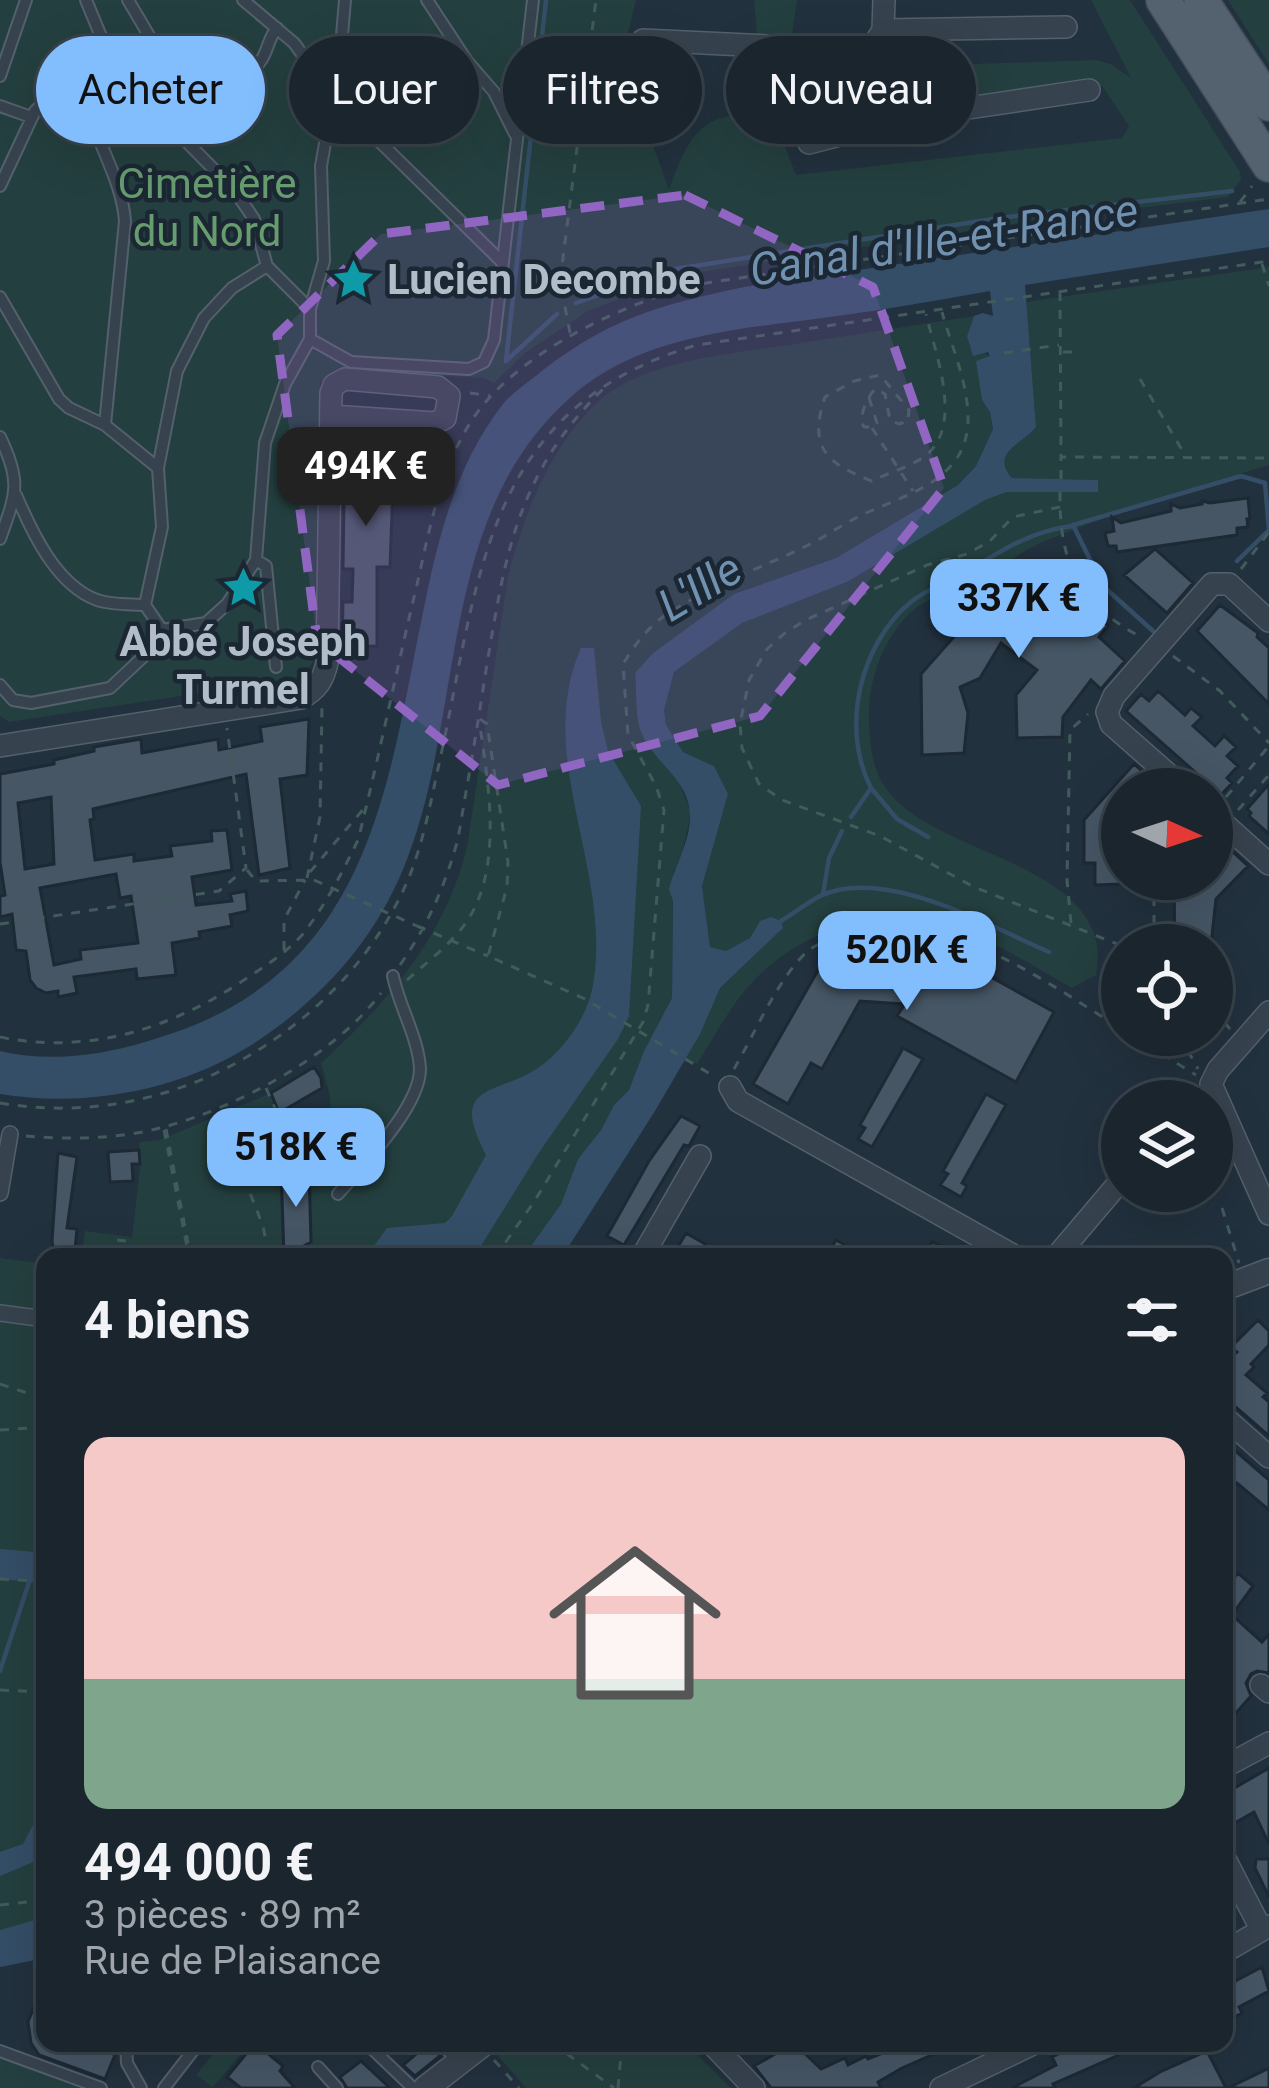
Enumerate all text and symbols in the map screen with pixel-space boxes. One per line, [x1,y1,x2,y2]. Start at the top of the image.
chip: Acheter [36,36,265,144]
chip: Louer [289,36,479,144]
chip: Filtres [503,36,702,144]
chip: Nouveau [726,36,976,144]
park label: Cimetière du Nord [118,159,297,256]
water label: Canal d'Ille-et-Rance [746,183,1142,297]
place label: Lucien Decombe [387,255,701,304]
place icon: Lucien Decombe [330,256,376,302]
pin: 494K € [268,427,464,529]
text: 494K € [304,443,428,489]
water label: L'Ille [649,542,751,632]
pin: 337K € [921,559,1117,661]
place icon: Abbé Joseph Turmel [220,564,266,610]
text: 337K € [957,575,1081,621]
place label: Abbé Joseph Turmel [119,617,367,714]
north arrow [1101,768,1233,900]
map controls [1101,768,1233,1212]
pin: 520K € [809,911,1005,1013]
button: locate [1101,924,1233,1056]
text: 520K € [845,927,969,973]
button: layers [1101,1080,1233,1212]
pin: 518K € [198,1108,394,1210]
text: 518K € [234,1124,358,1170]
icon: filters [1119,1287,1185,1353]
text: 4 biens [84,1291,250,1350]
icon: home [527,1515,743,1731]
text: 494 000 € [84,1833,314,1892]
text: 3 pièces · 89 m² [84,1892,360,1938]
text: Rue de Plaisance [84,1938,381,1984]

